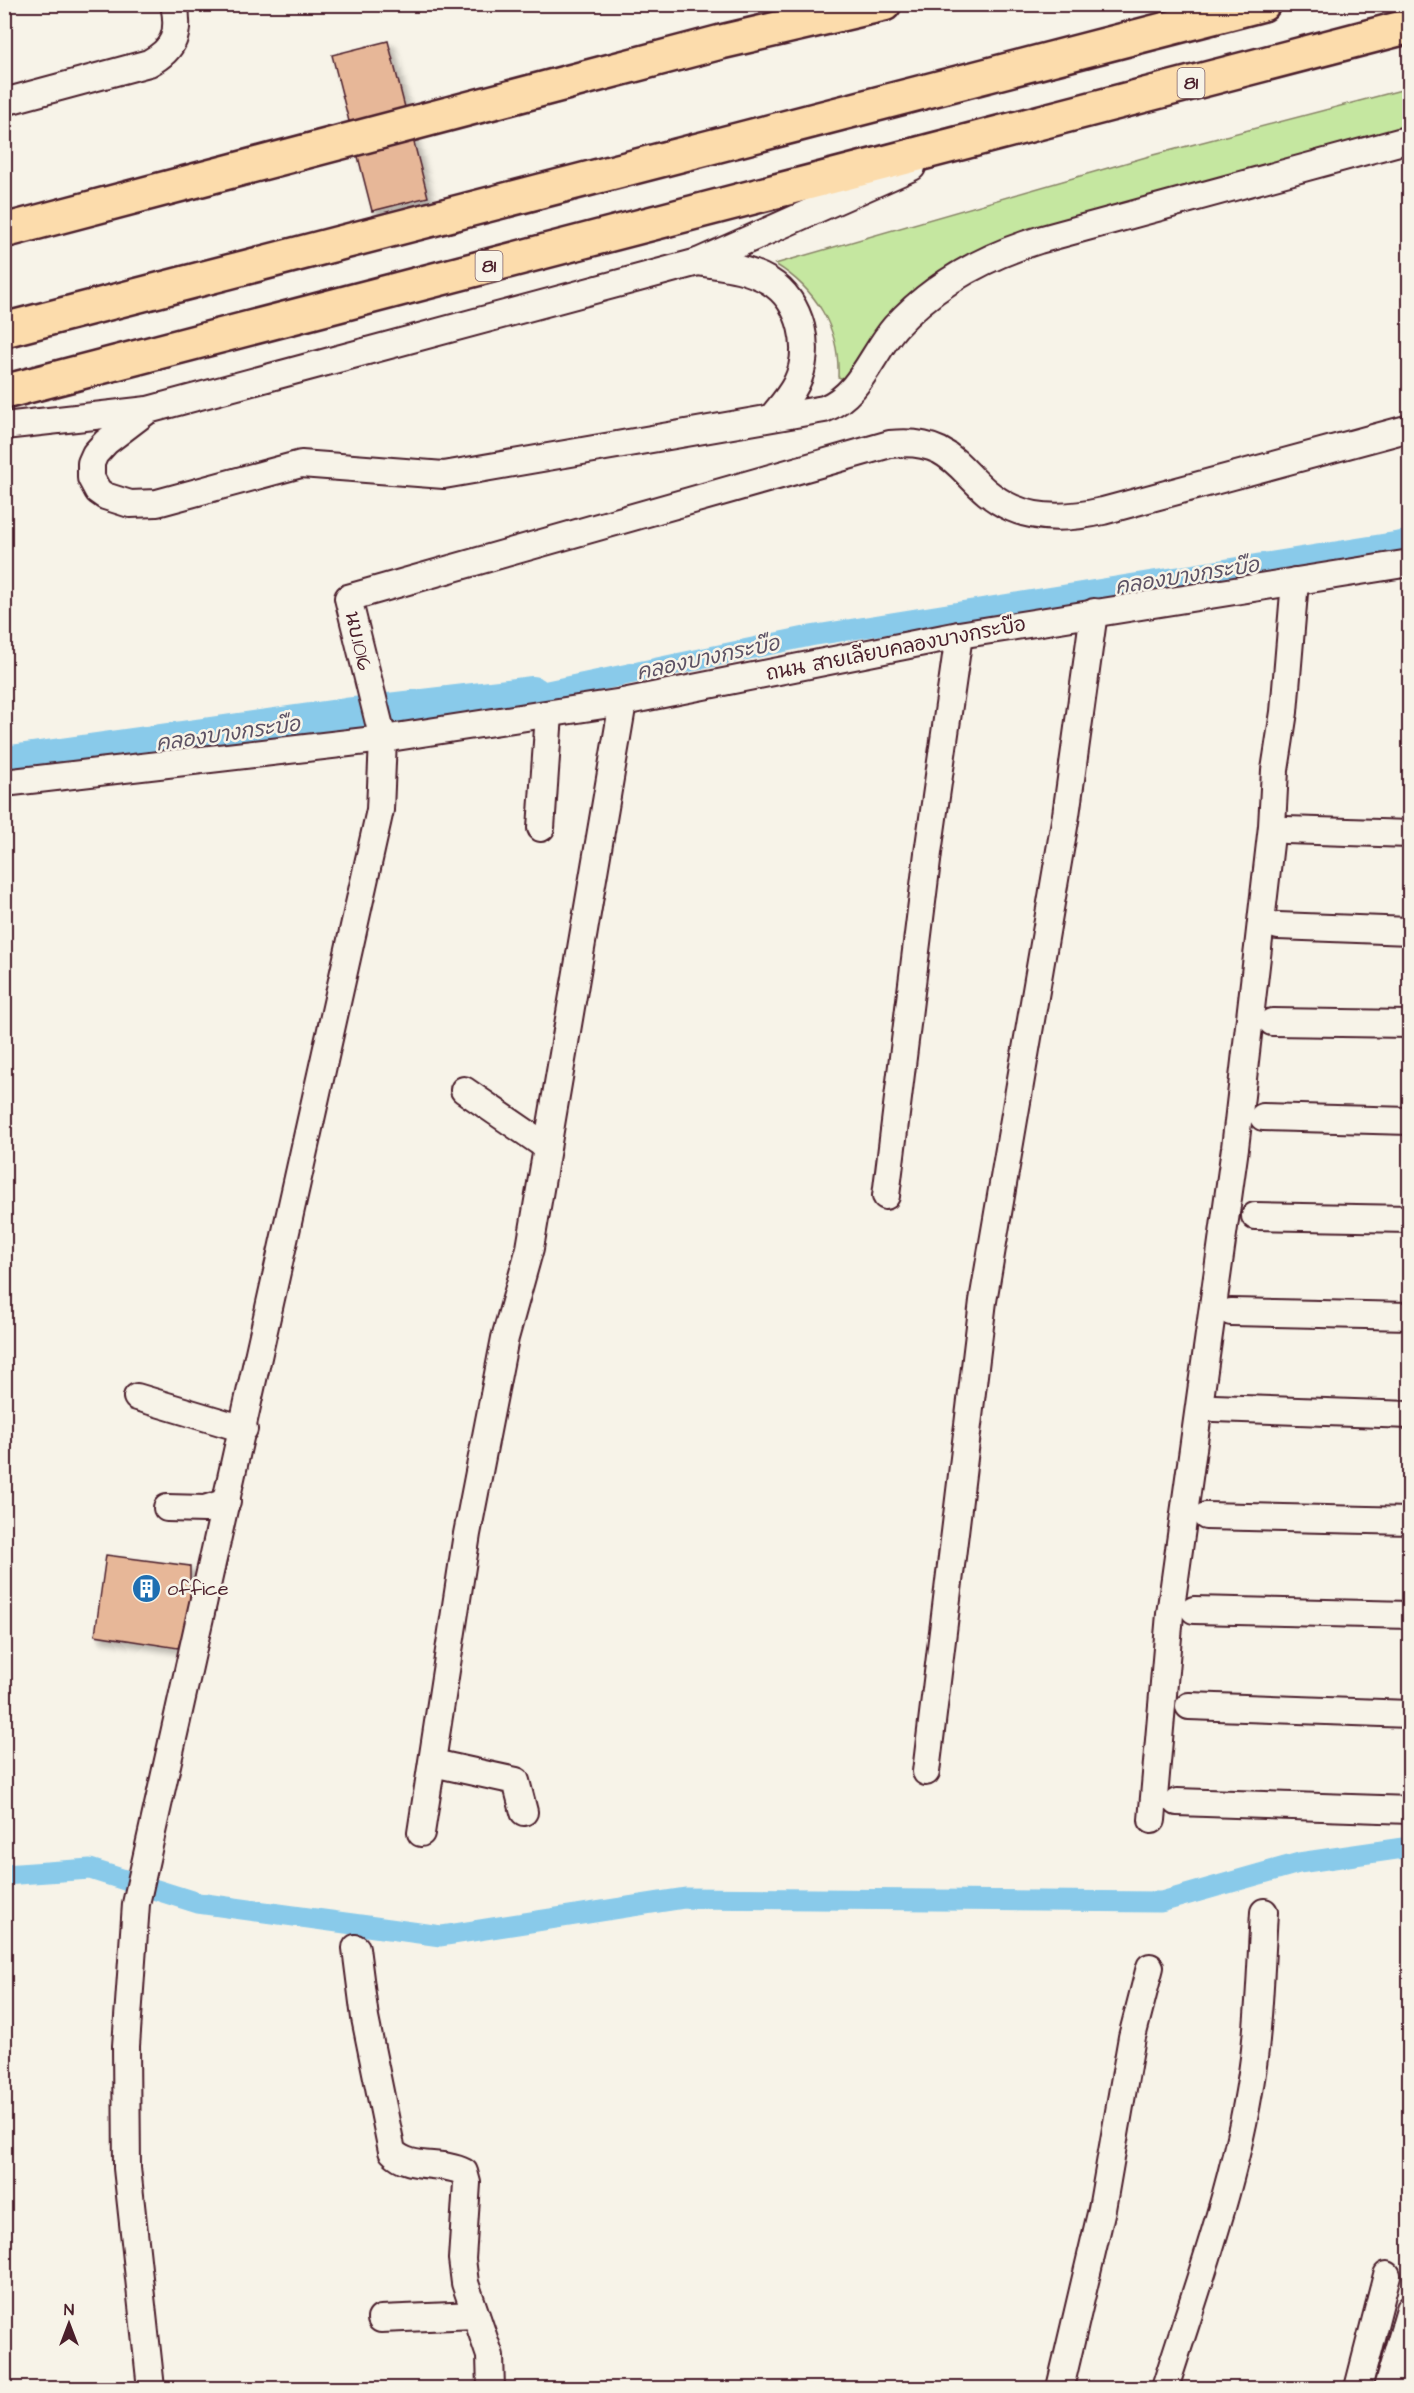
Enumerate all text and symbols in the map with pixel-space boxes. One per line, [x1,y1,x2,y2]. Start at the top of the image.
road number: 81 [1178,68,1204,98]
road number: 81 [476,251,502,281]
water label: คลองบางกระบือ [1113,550,1263,602]
street label: นบ.1016 [338,609,378,674]
street label: ถนน สายเลียบคลองบางกระบือ [764,610,1028,688]
water label: คลองบางกระบือ [634,628,784,687]
water label: คลองบางกระบือ [154,709,304,758]
building icon: office [130,1573,162,1605]
place label: office [167,1575,229,1603]
north arrow [39,2294,99,2354]
text: N [64,2299,74,2321]

